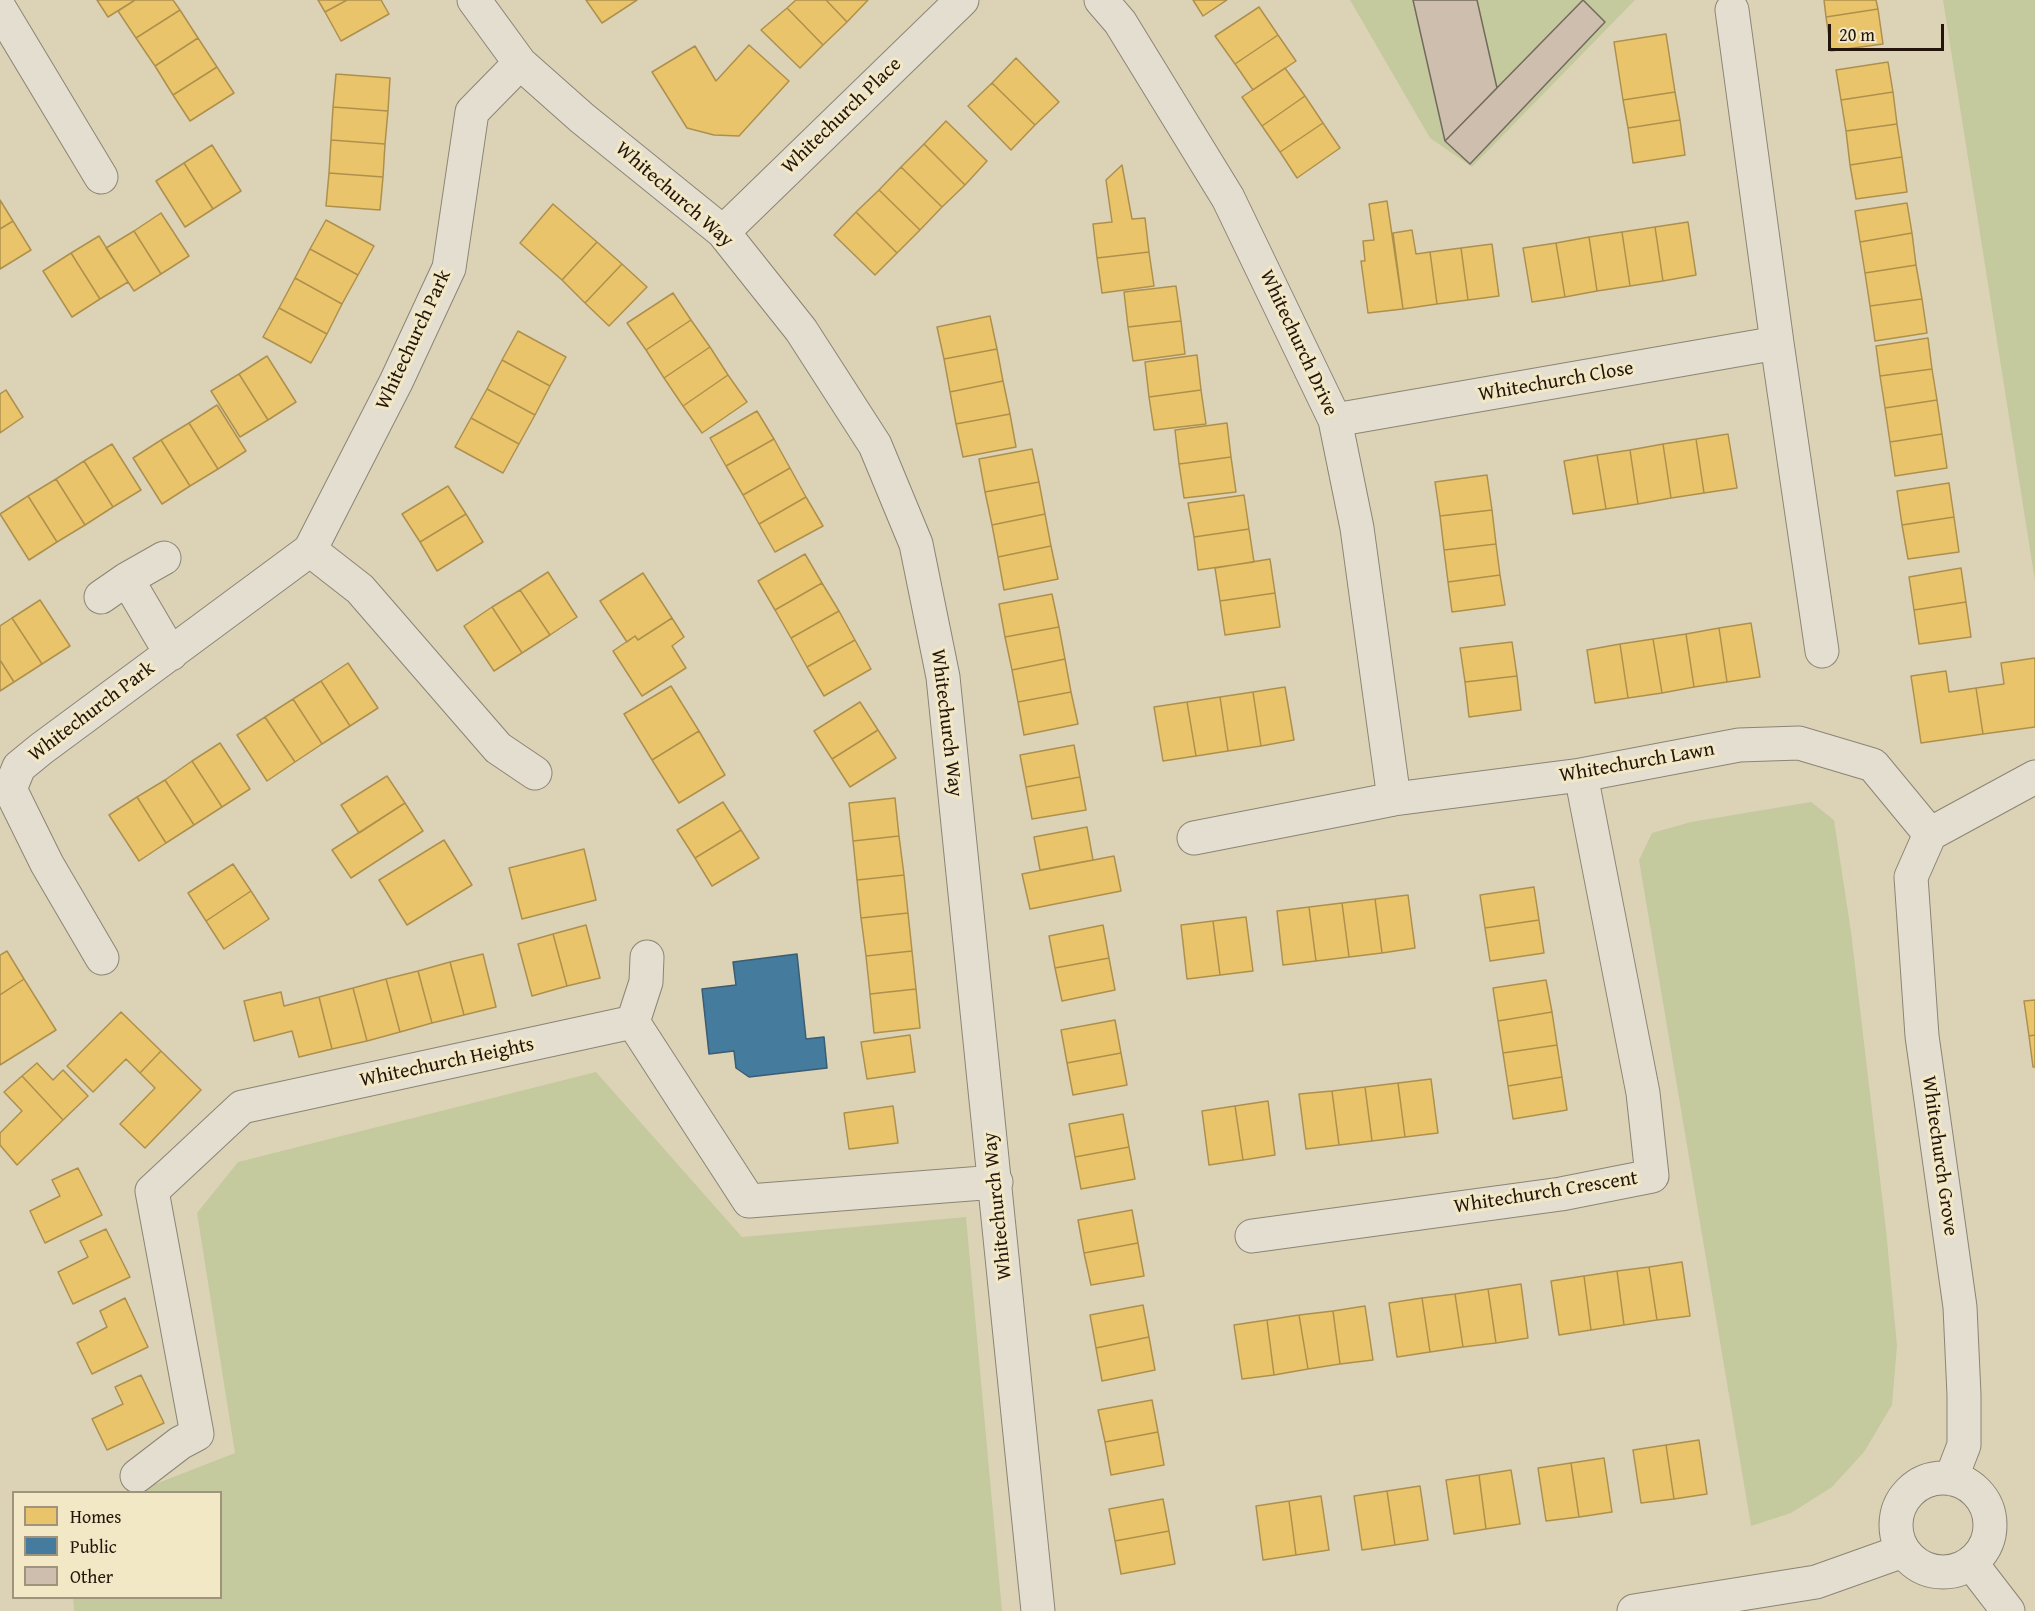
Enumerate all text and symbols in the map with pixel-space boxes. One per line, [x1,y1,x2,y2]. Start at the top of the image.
scale bar [1831,12,1946,50]
text: 20 m [1839,21,1875,48]
street label: Whitechurch Place [777,53,907,179]
street label: Whitechurch Way [610,137,738,253]
street label: Whitechurch Park [371,266,457,414]
street label: Whitechurch Drive [1254,266,1342,420]
street label: Whitechurch Close [1477,357,1635,407]
street label: Whitechurch Way [925,648,967,798]
street label: Whitechurch Park [24,657,160,767]
street label: Whitechurch Lawn [1557,738,1717,788]
street label: Whitechurch Heights [358,1033,536,1093]
street label: Whitechurch Grove [1916,1074,1962,1238]
street label: Whitechurch Way [978,1131,1018,1281]
street label: Whitechurch Crescent [1452,1167,1640,1219]
legend [12,1491,222,1599]
text: Homes [70,1503,121,1530]
text: Public [70,1533,117,1560]
text: Other [70,1563,113,1590]

